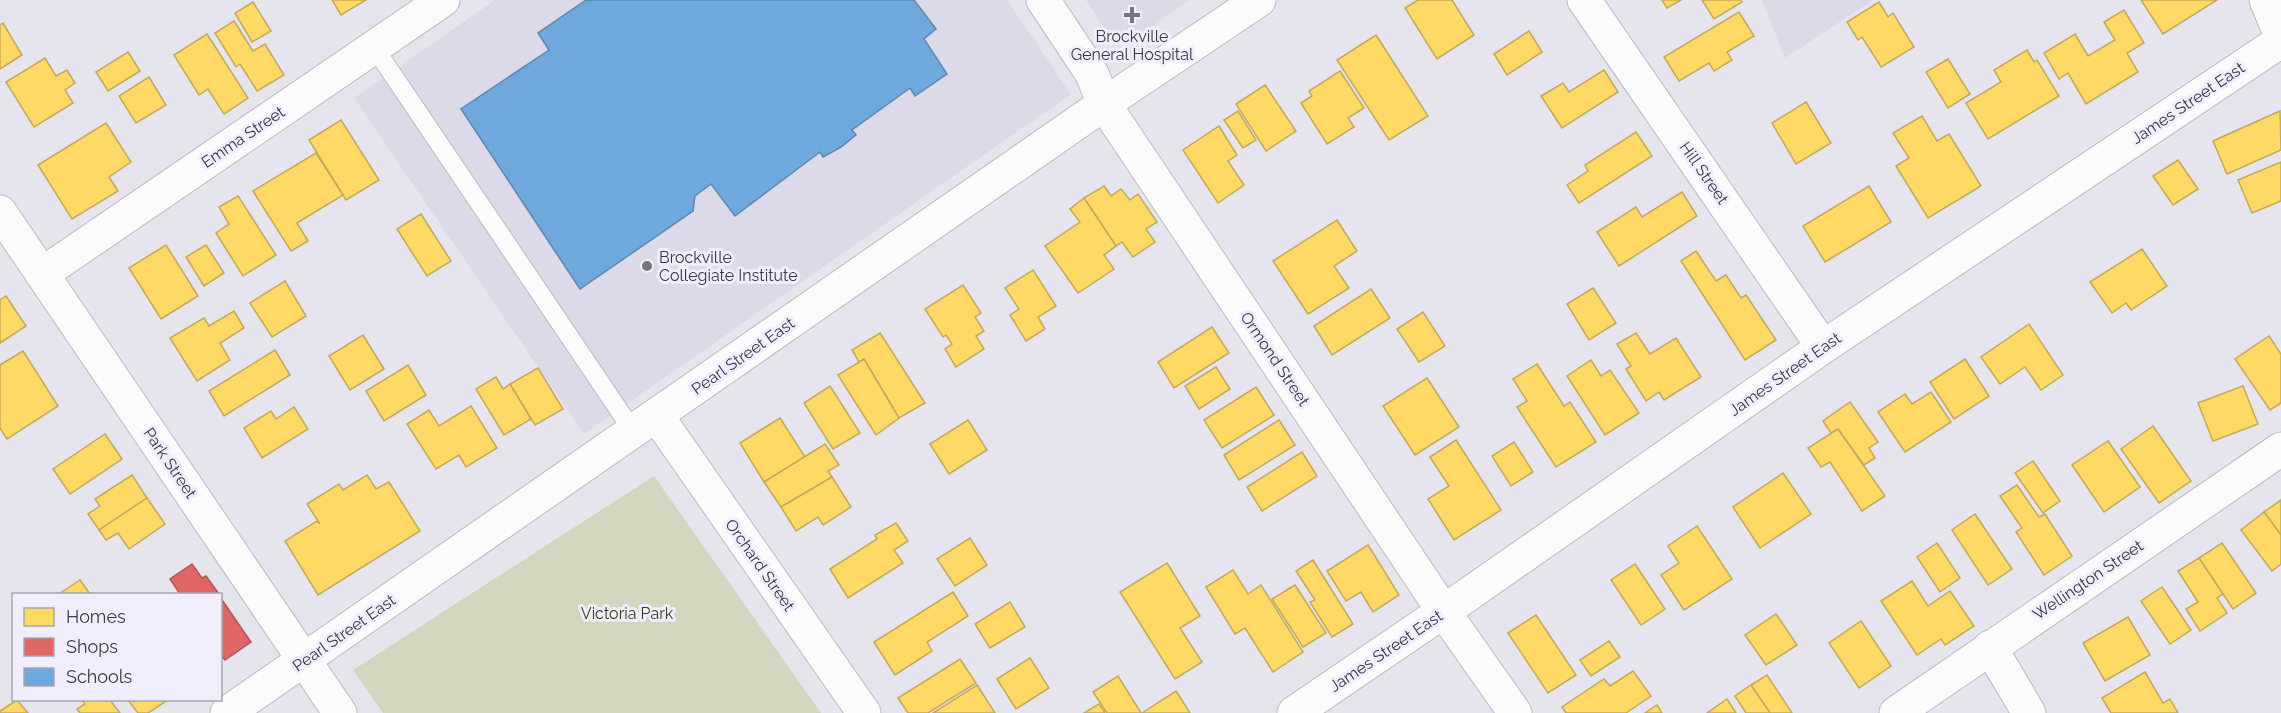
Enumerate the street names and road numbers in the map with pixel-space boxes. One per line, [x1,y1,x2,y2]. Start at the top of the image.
street label: James Street East [2128,58,2249,148]
street label: Emma Street [198,102,289,172]
street label: Hill Street [1676,138,1733,208]
street label: Ormond Street [1236,308,1314,410]
street label: Pearl Street East [688,313,799,399]
street label: James Street East [1725,328,1845,420]
street label: Park Street [139,424,201,502]
street label: Orchard Street [721,515,799,615]
street label: Wellington Street [2029,536,2147,624]
street label: Pearl Street East [289,590,400,676]
street label: James Street East [1326,606,1447,696]

